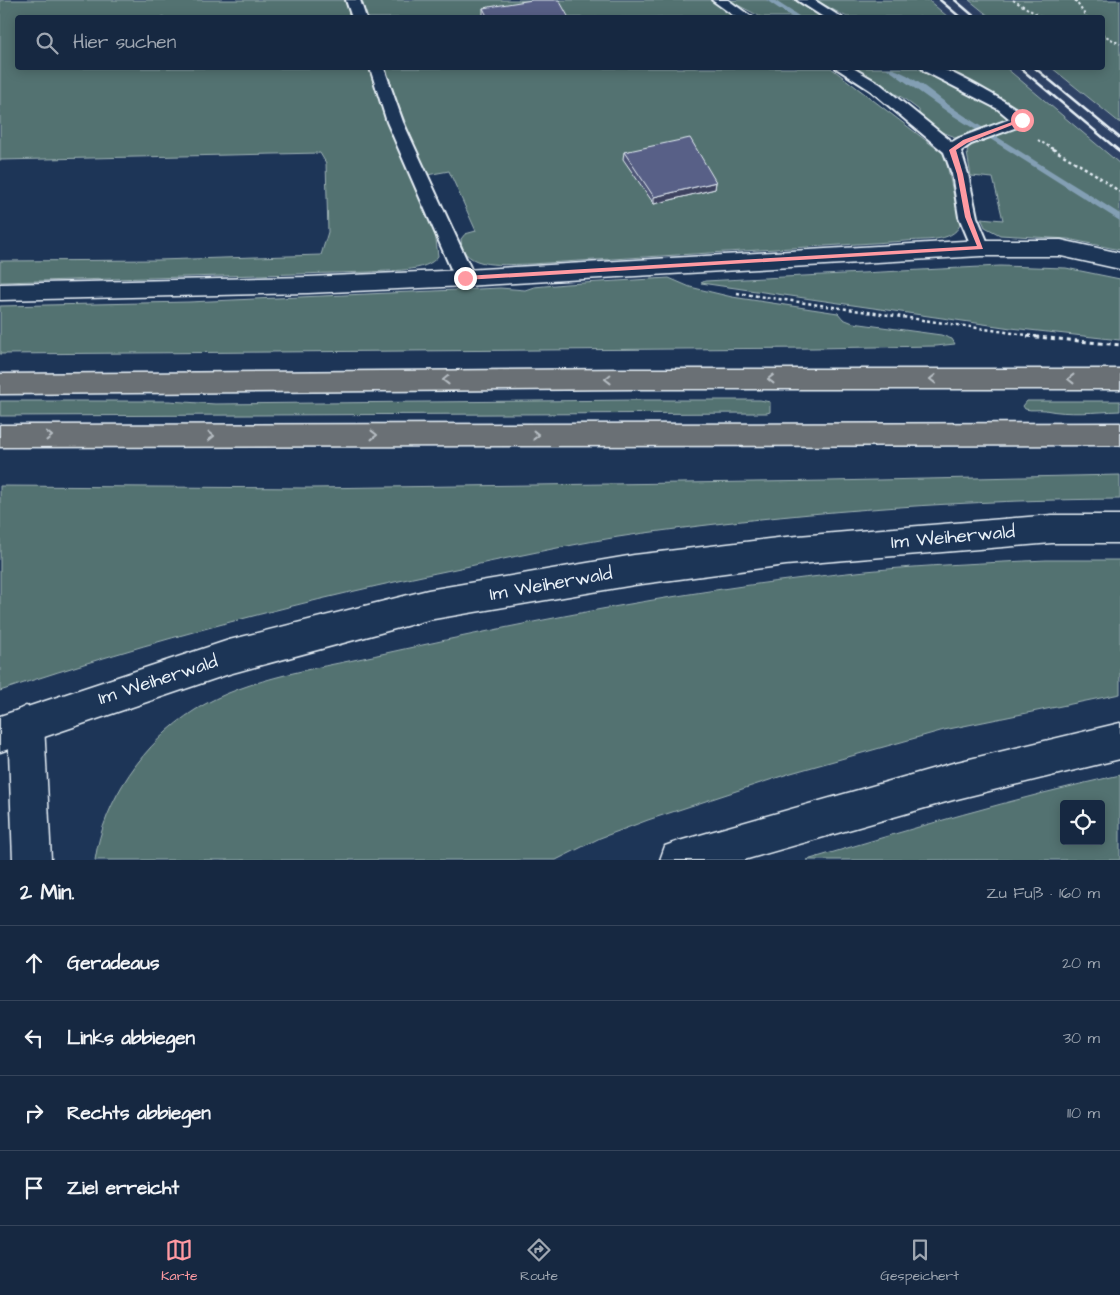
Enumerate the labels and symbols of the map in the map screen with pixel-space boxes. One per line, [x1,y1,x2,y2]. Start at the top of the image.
route start [1011,109,1034,132]
route end [454,267,477,290]
one-way arrow [604,374,612,384]
one-way arrow [766,374,774,384]
one-way arrow [929,374,936,384]
one-way arrow [1067,374,1075,384]
one-way arrow [441,375,449,385]
one-way arrow [370,430,378,440]
one-way arrow [532,430,540,440]
one-way arrow [45,431,53,441]
one-way arrow [208,431,215,441]
street label: Im Weiherwald [890,518,1016,556]
street label: Im Weiherwald [487,560,615,608]
street label: Im Weiherwald [95,648,221,712]

